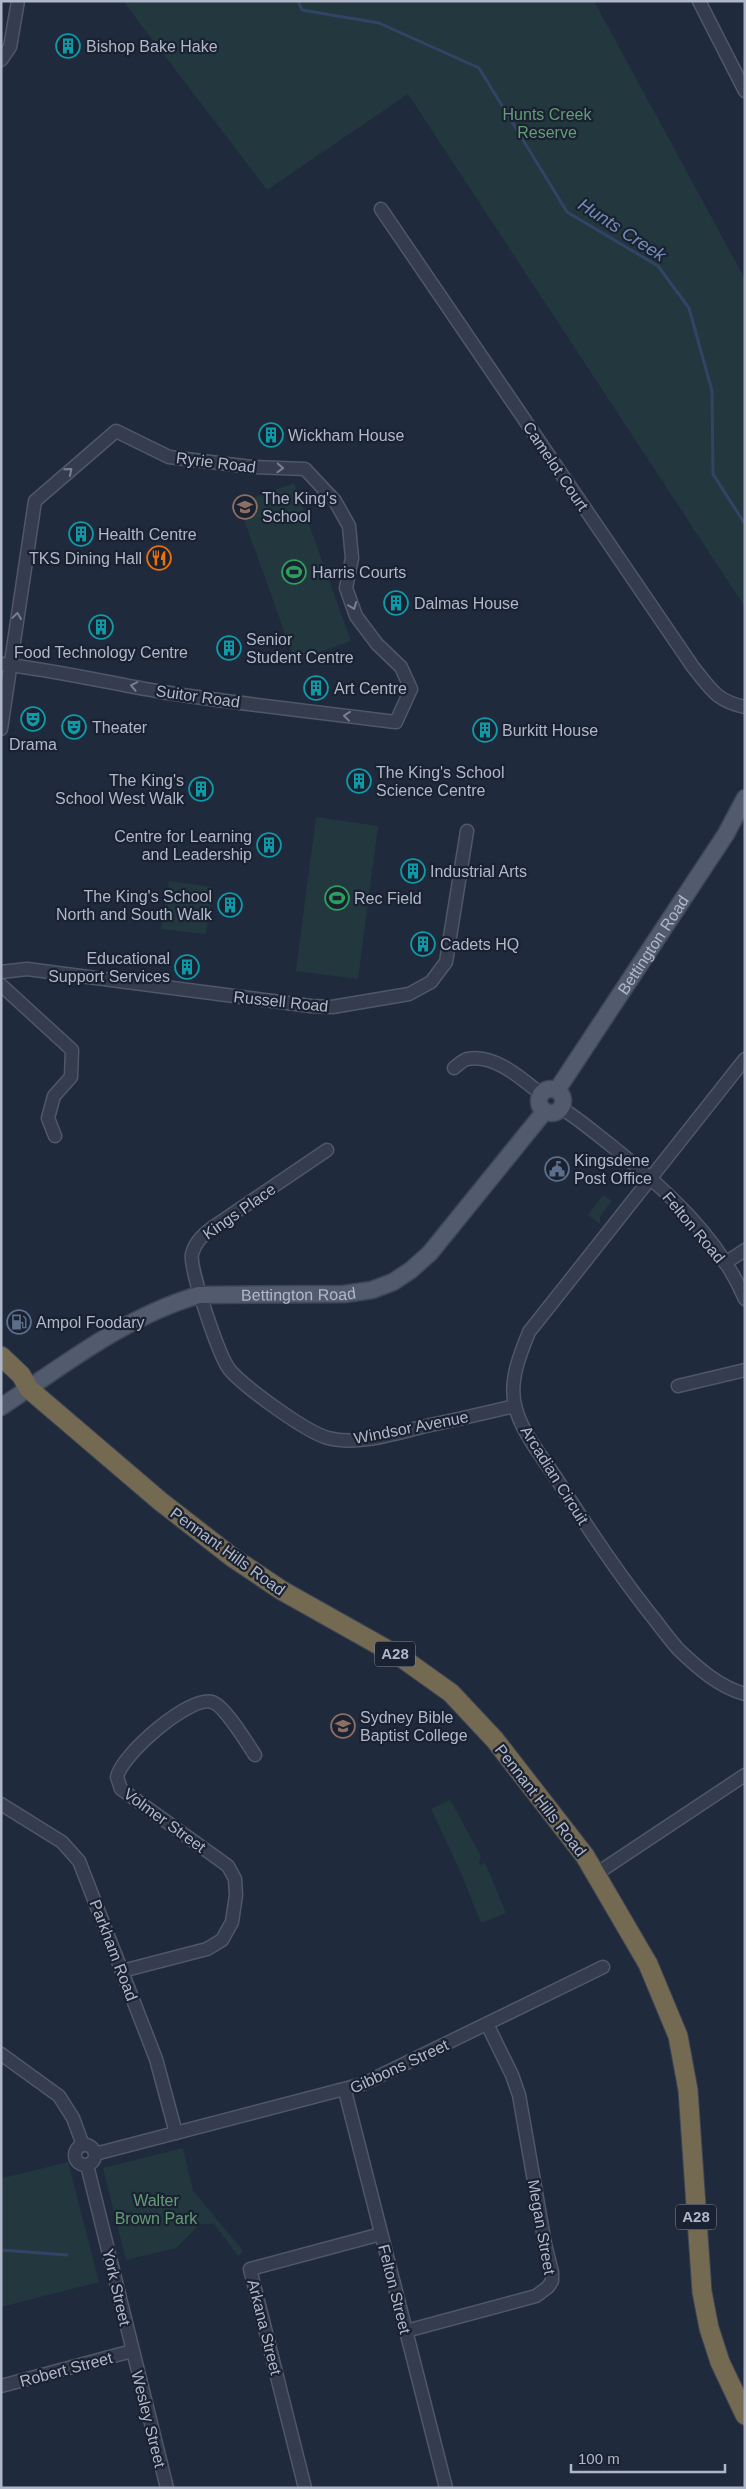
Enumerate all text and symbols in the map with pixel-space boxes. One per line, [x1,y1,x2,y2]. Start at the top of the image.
building icon: Bishop Bake Hake [55,33,81,59]
place label: Bishop Bake Hake [86,38,218,55]
park label: Hunts Creek Reserve [503,106,592,141]
water label: Hunts Creek [575,194,670,266]
street label: Camelot Court [520,419,592,514]
building icon: Wickham House [258,422,284,448]
place label: Wickham House [288,427,405,444]
street label: Ryrie Road [175,449,257,476]
one-way arrow [277,463,285,473]
one-way arrow [63,468,72,477]
place label: The King's School [262,490,337,525]
school or university icon: The King's School [232,494,258,520]
building icon: Health Centre [68,521,94,547]
place label: Health Centre [98,526,197,543]
restaurant icon: TKS Dining Hall [146,545,172,571]
place label: TKS Dining Hall [29,550,142,567]
sports icon: Harris Courts [281,559,307,585]
place label: Harris Courts [312,564,406,581]
building icon: Dalmas House [383,590,409,616]
place label: Dalmas House [414,595,519,612]
one-way arrow [347,601,357,610]
one-way arrow [11,612,22,620]
building icon: Food Technology Centre [88,614,114,640]
place label: Senior Student Centre [246,631,354,666]
building icon: Senior Student Centre [216,635,242,661]
place label: Food Technology Centre [14,644,188,661]
building icon: Art Centre [303,675,329,701]
place label: Art Centre [334,680,407,697]
one-way arrow [130,682,139,692]
street label: Suitor Road [155,682,241,711]
theatre icon: Drama [20,706,46,732]
one-way arrow [343,711,352,721]
theatre icon: Theater [61,714,87,740]
building icon: Burkitt House [472,717,498,743]
place label: Theater [92,719,148,736]
place label: Burkitt House [502,722,598,739]
place label: Drama [9,736,57,753]
place label: The King's School Science Centre [376,764,504,799]
building icon: The King's School Science Centre [346,768,372,794]
place label: The King's School West Walk [55,772,185,807]
building icon: The King's School West Walk [188,776,214,802]
place label: Centre for Learning and Leadership [114,828,252,863]
building icon: Centre for Learning and Leadership [256,832,282,858]
building icon: Industrial Arts [400,858,426,884]
place label: Industrial Arts [430,863,527,880]
sports icon: Rec Field [324,885,350,911]
place label: The King's School North and South Walk [56,888,213,923]
place label: Rec Field [354,890,422,907]
building icon: The King's School North and South Walk [217,892,243,918]
street label: Bettington Road [615,892,692,998]
building icon: Cadets HQ [410,931,436,957]
place label: Cadets HQ [440,936,519,953]
place label: Educational Support Services [48,950,170,985]
building icon: Educational Support Services [174,954,200,980]
street label: Russell Road [233,988,329,1015]
place label: Kingsdene Post Office [574,1152,652,1187]
public building icon: Kingsdene Post Office [544,1156,570,1182]
street label: Kings Place [200,1180,279,1243]
street label: Felton Road [659,1188,728,1266]
street label: Bettington Road [241,1284,357,1304]
fuel station icon: Ampol Foodary [6,1309,32,1335]
place label: Ampol Foodary [36,1314,145,1331]
street label: Windsor Avenue [352,1408,470,1447]
street label: Arcadian Circuit [517,1423,592,1528]
street label: Pennant Hills Road [167,1504,288,1599]
road number: A28 [375,1642,415,1666]
place label: Sydney Bible Baptist College [360,1709,468,1744]
school or university icon: Sydney Bible Baptist College [330,1713,356,1739]
street label: Pennant Hills Road [492,1741,589,1860]
street label: Volmer Street [120,1785,209,1856]
street label: Parkham Road [86,1897,141,2003]
street label: Gibbons Street [347,2036,452,2097]
street label: Megan Street [525,2178,558,2276]
park label: Walter Brown Park [115,2192,198,2227]
road number: A28 [676,2204,716,2230]
street label: Felton Street [375,2243,414,2336]
street label: York Street [99,2247,134,2328]
street label: Arkana Street [244,2278,285,2377]
street label: Robert Street [18,2349,115,2390]
street label: Wesley Street [128,2369,169,2470]
scale bar [571,2442,725,2474]
text: 100 m [578,2450,620,2467]

